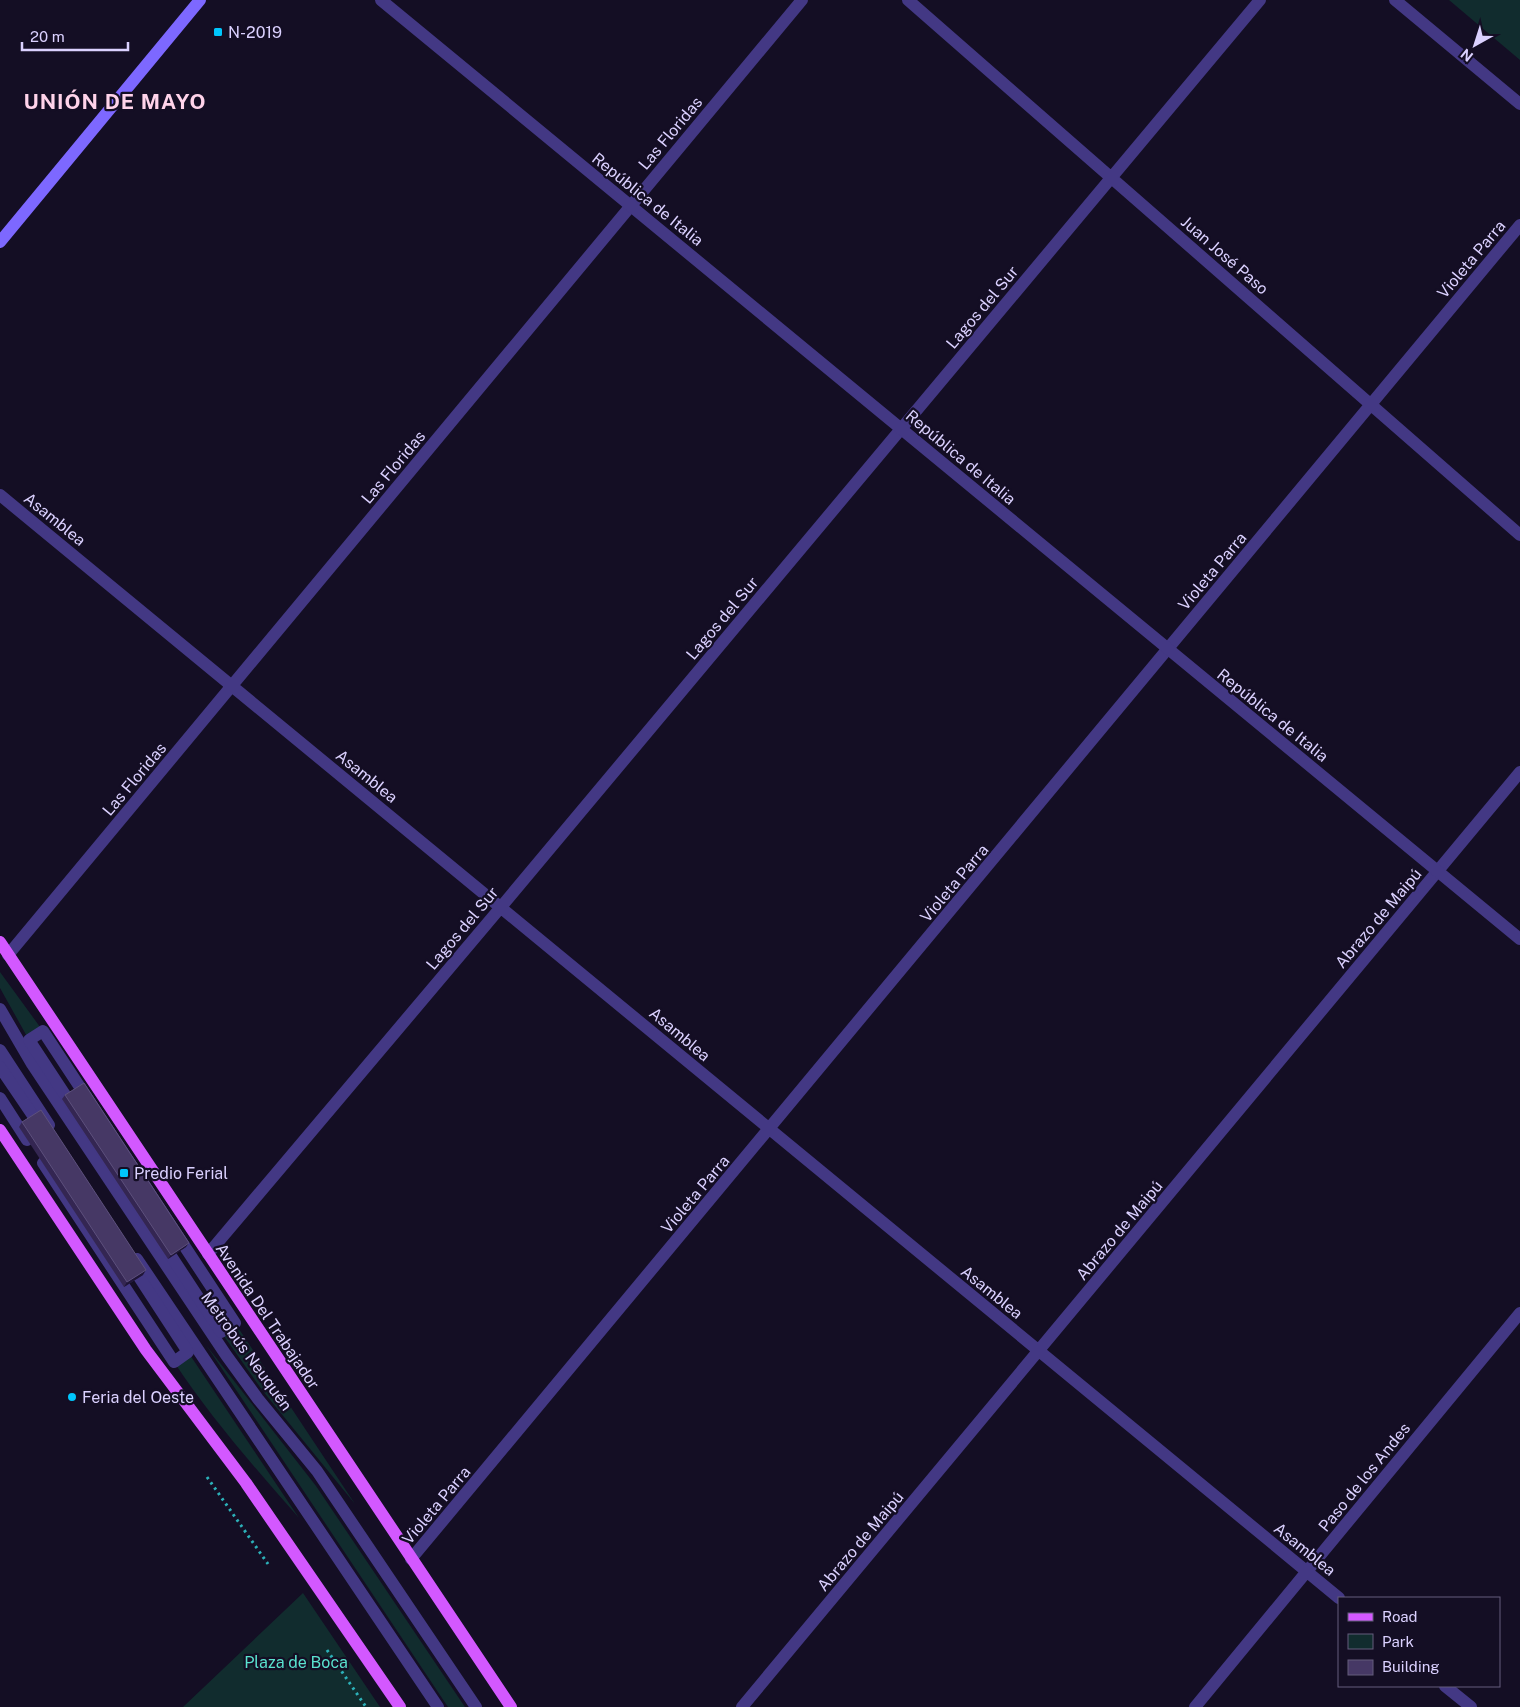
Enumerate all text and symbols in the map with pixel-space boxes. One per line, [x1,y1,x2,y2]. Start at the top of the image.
scale bar [22,20,129,52]
north arrow [1450,20,1500,70]
place label: N-2019 [228,23,282,42]
marker: N-2019 [212,26,224,38]
text: 20 m [30,28,65,45]
text: N [1458,45,1476,65]
district label: UNIÓN DE MAYO [23,89,207,114]
street label: Las Floridas [634,93,706,174]
street label: República de Italia [588,149,707,250]
street label: Juan José Paso [1177,212,1272,298]
street label: Violeta Parra [1433,217,1509,302]
street label: Lagos del Sur [942,262,1022,352]
street label: República de Italia [902,406,1019,509]
street label: Las Floridas [357,427,429,508]
street label: Asamblea [20,489,89,550]
street label: Violeta Parra [1174,529,1250,614]
street label: Lagos del Sur [682,573,762,663]
street label: República de Italia [1213,665,1332,766]
street label: Las Floridas [98,739,170,820]
street label: Asamblea [332,746,401,807]
street label: Violeta Parra [916,841,992,926]
street label: Abrazo de Maipú [1331,865,1426,972]
street label: Lagos del Sur [422,883,502,973]
street label: Asamblea [645,1003,714,1065]
street label: Violeta Parra [657,1152,733,1237]
place label: Predio Ferial [134,1164,228,1183]
marker: Predio Ferial [118,1167,130,1179]
street label: Abrazo de Maipú [1072,1177,1167,1284]
street label: Avenida Del Trabajador [212,1240,323,1393]
street label: Asamblea [957,1262,1026,1323]
street label: Metrobús Neuquén [197,1288,296,1414]
place label: Feria del Oeste [82,1388,194,1407]
marker: Feria del Oeste [66,1391,78,1403]
street label: Paso de los Andes [1315,1419,1414,1536]
street label: Violeta Parra [398,1463,474,1548]
street label: Abrazo de Maipú [813,1488,908,1595]
street label: Asamblea [1270,1519,1339,1580]
legend [1338,1597,1500,1687]
text: Road [1382,1608,1418,1625]
text: Park [1382,1633,1414,1650]
park label: Plaza de Boca [244,1653,348,1672]
text: Building [1382,1658,1440,1675]

